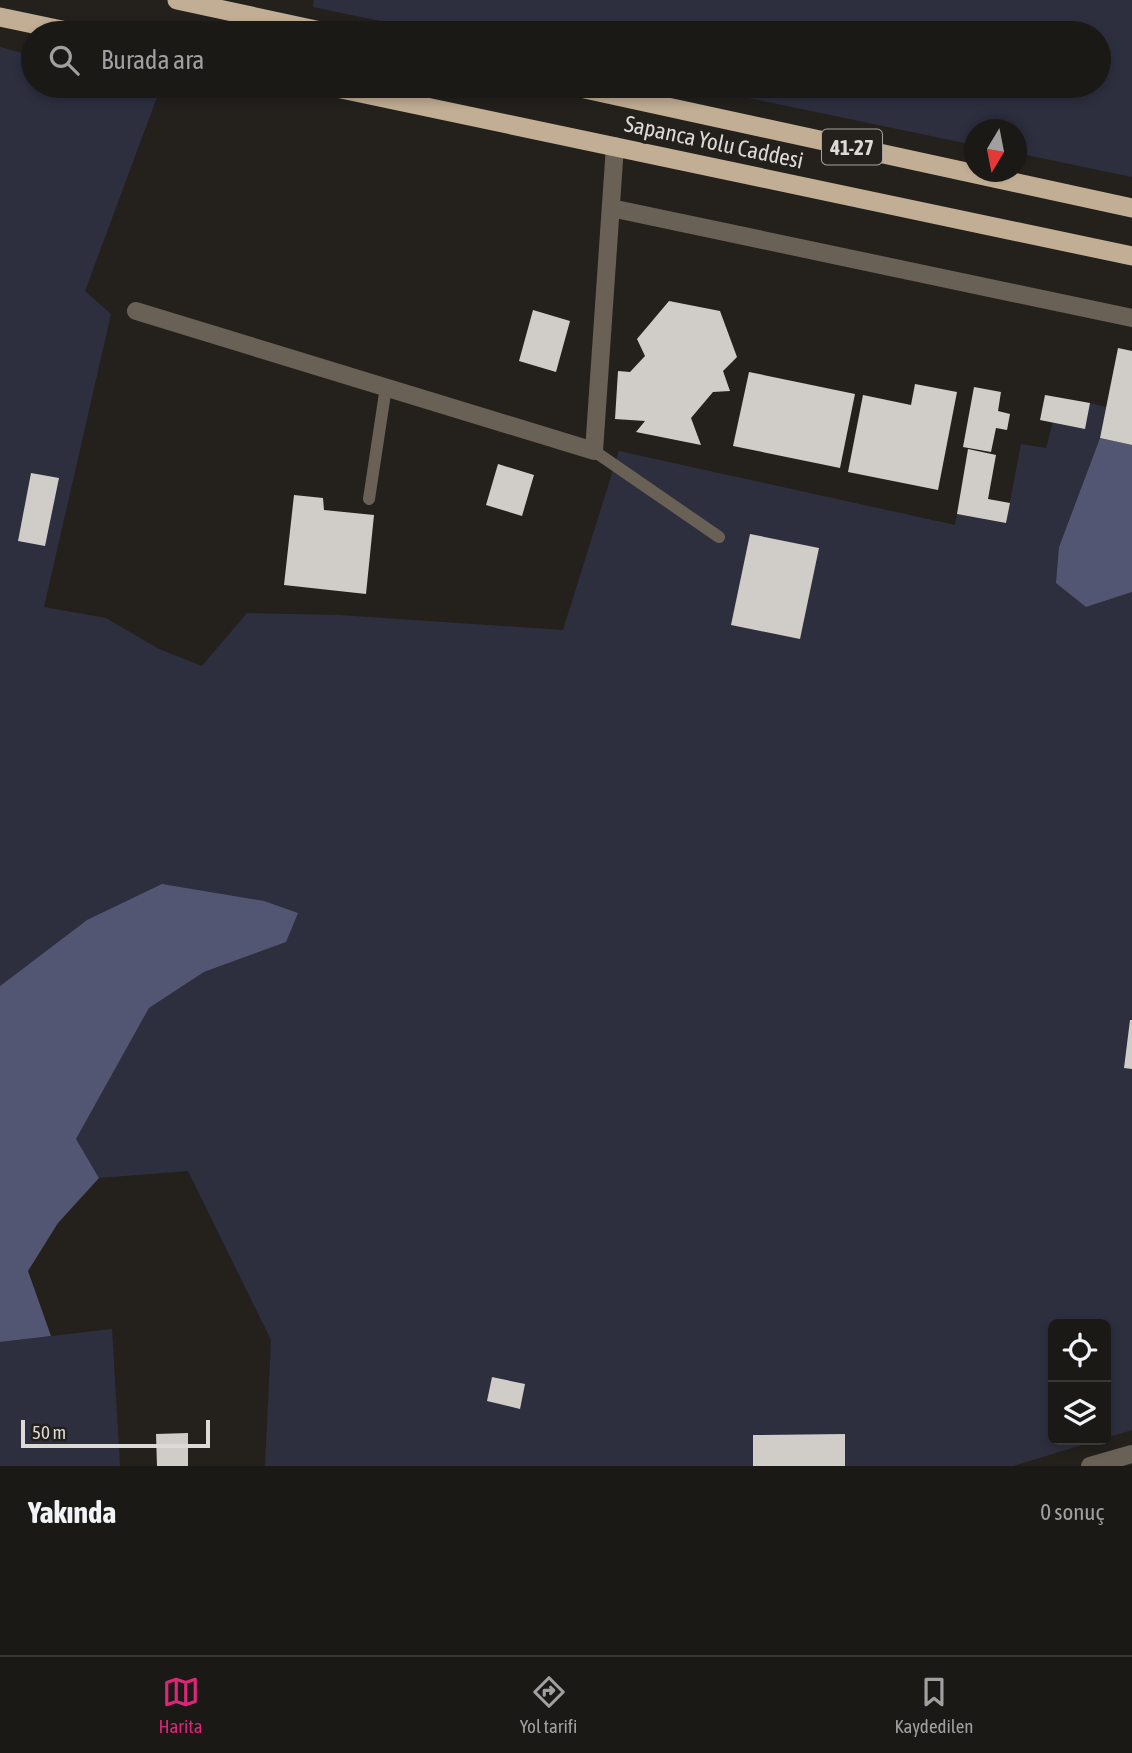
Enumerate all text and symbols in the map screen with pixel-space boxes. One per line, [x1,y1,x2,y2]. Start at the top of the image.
search box [21,21,1111,98]
icon: search [45,41,83,79]
text: Burada ara [101,45,204,75]
street label: Sapanca Yolu Caddesi [622,110,806,174]
north arrow [964,119,1027,182]
road number: 41-27 [822,130,882,164]
map controls [1048,1319,1111,1445]
button: locate [1048,1319,1111,1382]
button: layers [1048,1382,1111,1445]
scale bar [21,1417,210,1449]
text: 50 m [32,1421,66,1443]
text: Yakında [28,1495,116,1529]
text: 0 sonuç [1040,1499,1104,1525]
tab: Harita [159,1673,203,1737]
tab: Yol tarifi [520,1673,577,1737]
tab: Kaydedilen [894,1673,973,1737]

